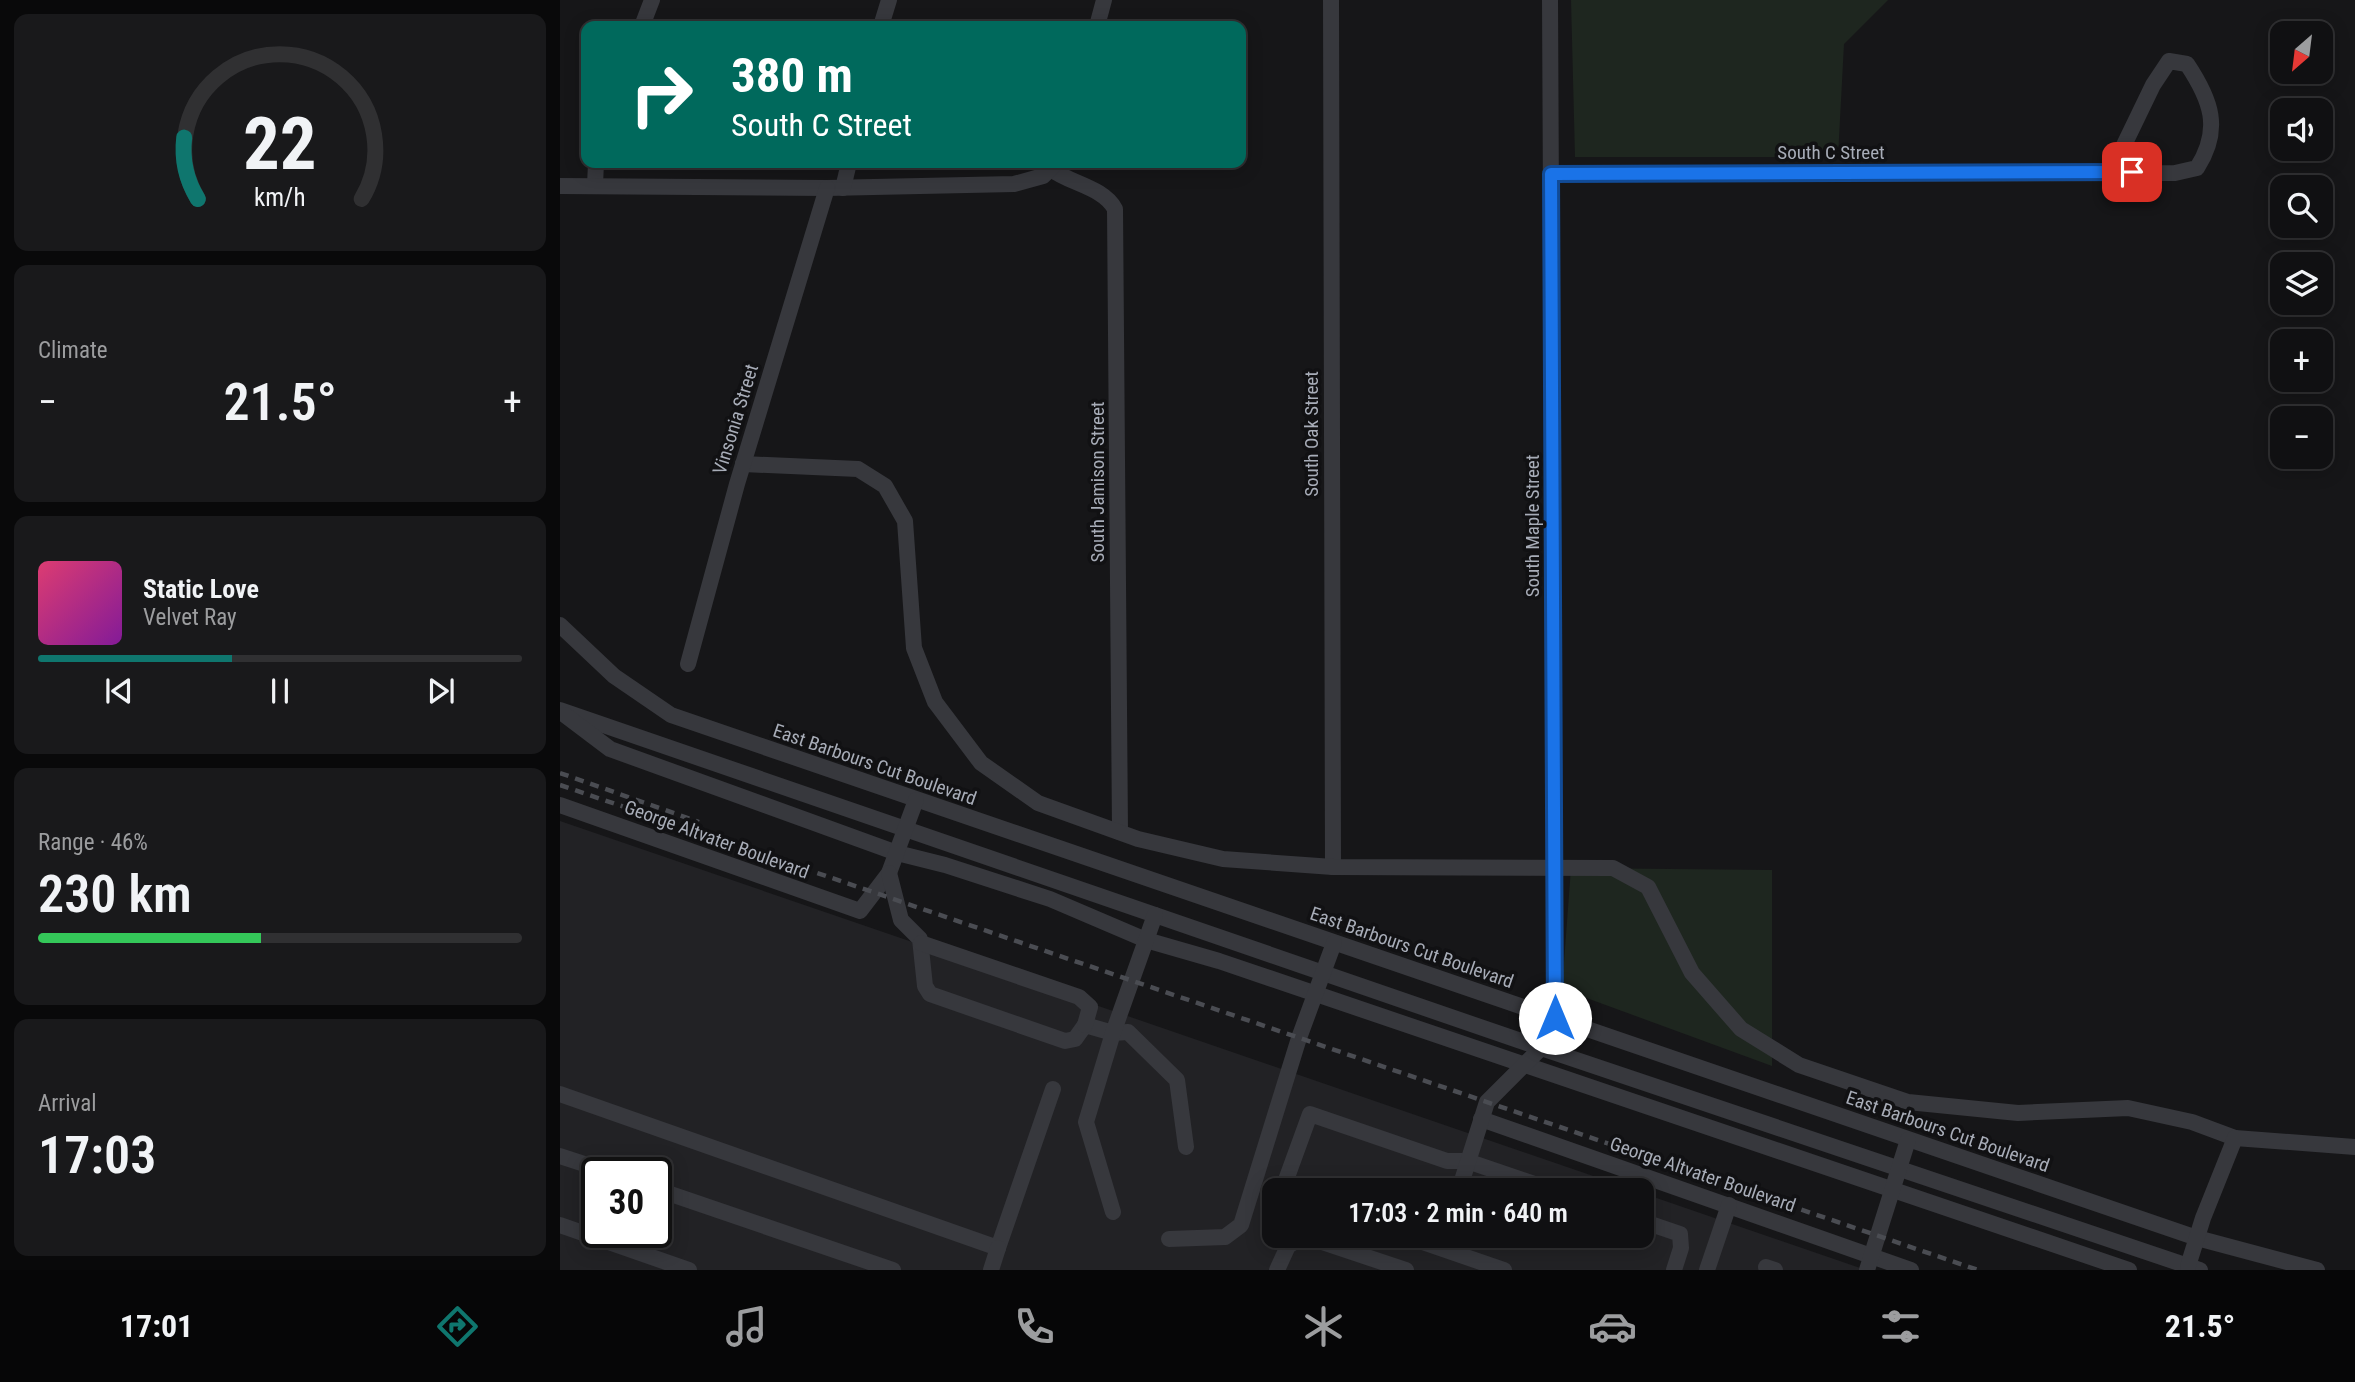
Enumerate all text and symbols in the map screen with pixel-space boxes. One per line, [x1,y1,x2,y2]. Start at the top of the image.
north arrow [2270,21,2333,84]
map controls [2270,21,2333,469]
text: 380 m [731,47,853,104]
icon: right [616,49,707,140]
button: sound [2270,98,2333,161]
text: 22 [243,101,317,187]
text: South C Street [731,106,912,144]
street label: South C Street [1777,141,1885,164]
pin [2102,142,2162,202]
icon: arrive [2113,153,2151,191]
button: search [2270,175,2333,238]
text: km/h [254,182,306,211]
button: layers [2270,252,2333,315]
button: + [2270,329,2333,392]
text: Climate [38,337,108,364]
street label: Vinsonia Street [708,361,763,477]
street label: South Oak Street [1300,371,1323,497]
text: 21.5° [223,372,337,433]
text: − [38,380,57,424]
text: + [503,380,522,424]
street label: South Jamison Street [1086,402,1109,562]
button: − [2270,406,2333,469]
street label: South Maple Street [1521,455,1544,597]
text: Static Love [143,574,259,604]
text: Velvet Ray [143,604,237,631]
icon: previous [100,672,138,710]
icon: pause [261,672,299,710]
icon: next [422,672,460,710]
street label: East Barbours Cut Boulevard [770,719,980,810]
street label: George Altvater Boulevard [621,795,812,884]
text: Range · 46% [38,829,148,856]
text: 230 km [38,864,192,925]
street label: East Barbours Cut Boulevard [1307,902,1517,993]
position arrow [1518,981,1592,1055]
street label: East Barbours Cut Boulevard [1843,1086,2053,1177]
text: Arrival [38,1090,97,1117]
text: 17:03 [38,1125,156,1186]
street label: George Altvater Boulevard [1607,1132,1799,1217]
speed limit sign: 30 [581,1157,672,1248]
text: 17:03 · 2 min · 640 m [1348,1198,1568,1228]
icon: directions [433,1302,482,1351]
icon: music [722,1302,771,1351]
icon: phone [1010,1302,1059,1351]
icon: climate [1299,1302,1348,1351]
icon: car [1588,1302,1637,1351]
icon: filters [1876,1302,1925,1351]
text: 17:01 [120,1307,193,1345]
text: 21.5° [2165,1307,2235,1345]

